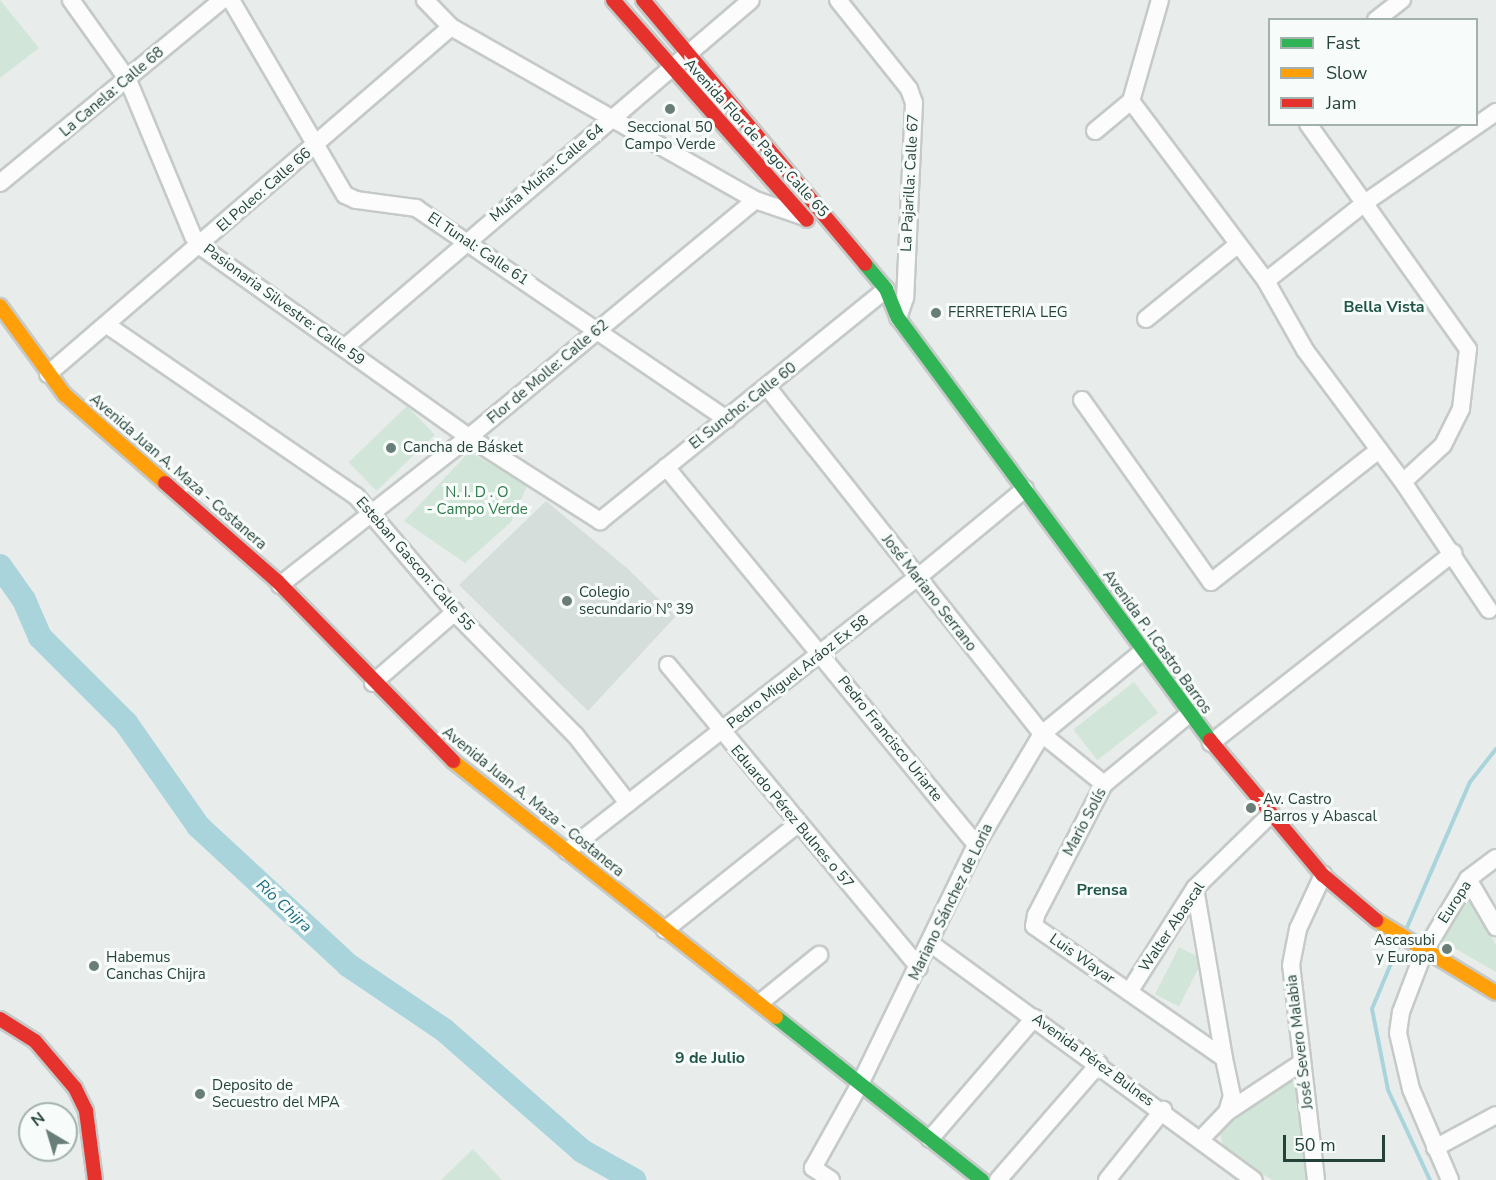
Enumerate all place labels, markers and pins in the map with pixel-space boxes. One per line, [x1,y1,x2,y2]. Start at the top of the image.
marker: Seccional 50 Campo Verde [663,102,677,116]
place label: Seccional 50 Campo Verde [624,118,716,153]
place label: FERRETERIA LEG [948,304,1068,322]
marker: FERRETERIA LEG [929,306,943,320]
place label: Cancha de Básket [403,439,523,457]
marker: Cancha de Básket [384,441,398,455]
place label: Colegio secundario Nº 39 [579,583,694,618]
marker: Colegio secundario Nº 39 [560,594,574,608]
place label: Av. Castro Barros y Abascal [1263,790,1377,825]
marker: Av. Castro Barros y Abascal [1244,801,1258,815]
place label: Ascasubi y Europa [1374,931,1435,966]
marker: Ascasubi y Europa [1440,942,1454,956]
place label: Habemus Canchas Chijra [106,948,206,983]
marker: Habemus Canchas Chijra [87,959,101,973]
place label: Deposito de Secuestro del MPA [212,1076,340,1111]
marker: Deposito de Secuestro del MPA [193,1087,207,1101]

